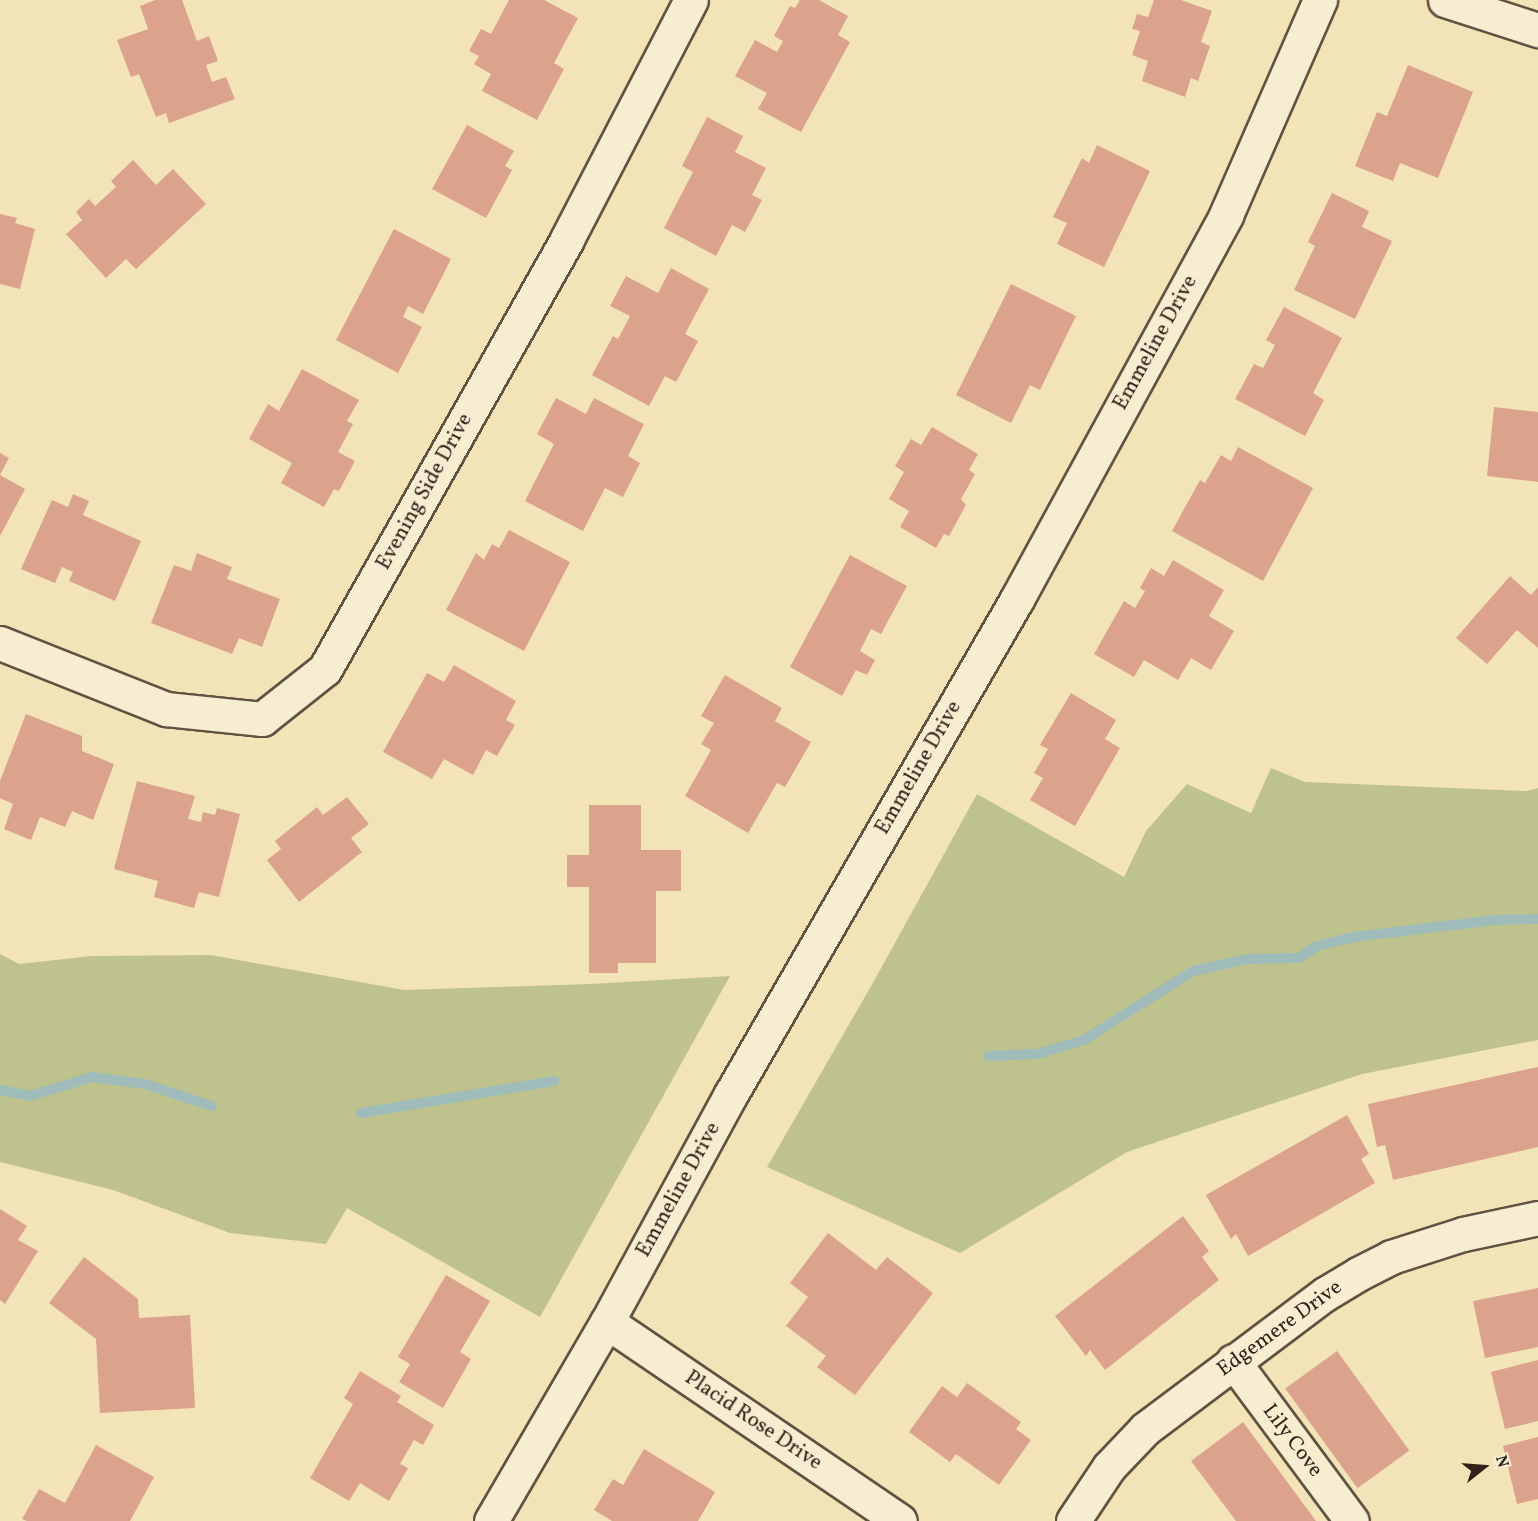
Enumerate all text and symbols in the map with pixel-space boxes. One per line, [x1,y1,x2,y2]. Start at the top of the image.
street label: Emmeline Drive [1109,271,1203,415]
street label: Evening Side Drive [372,409,478,575]
street label: Emmeline Drive [871,697,967,839]
street label: Emmeline Drive [632,1118,726,1262]
street label: Edgemere Drive [1213,1275,1347,1383]
street label: Placid Rose Drive [680,1366,826,1476]
street label: Lily Cove [1256,1399,1328,1483]
north arrow [1454,1437,1514,1497]
text: N [1489,1453,1513,1471]

